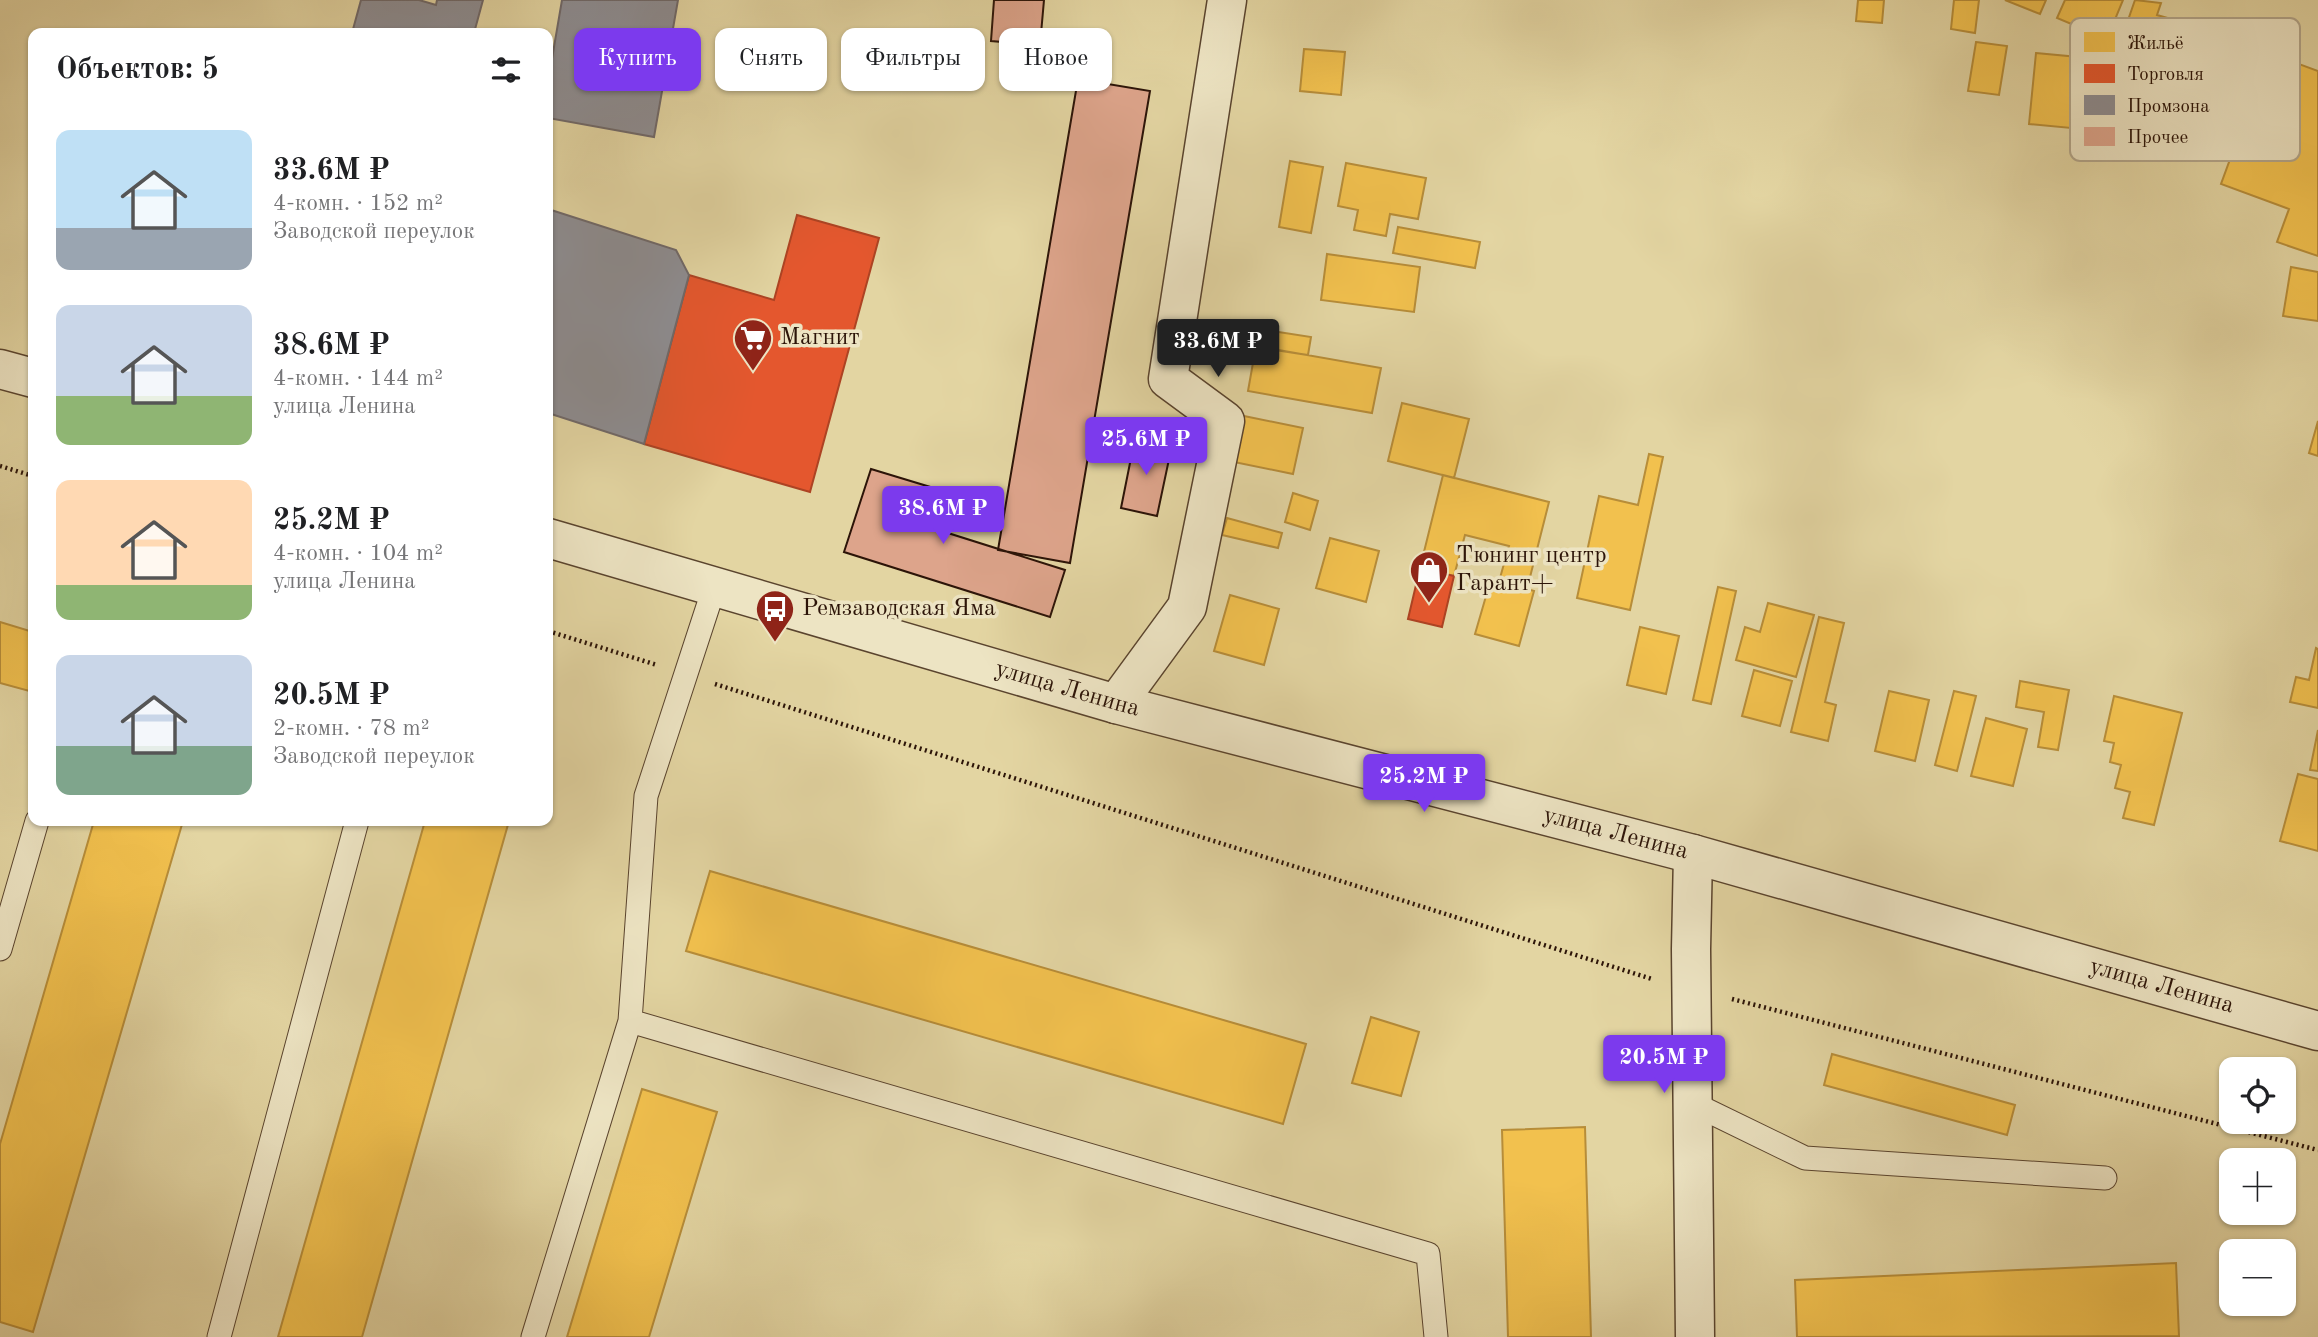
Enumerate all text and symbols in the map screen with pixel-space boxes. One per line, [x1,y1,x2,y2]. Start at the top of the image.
legend [2070,18,2300,161]
chip: Купить [574,28,701,91]
chip: Снять [715,28,827,91]
chip: Фильтры [841,28,985,91]
chip: Новое [999,28,1112,91]
text: Жильё [2127,35,2184,54]
icon: filters [487,51,525,89]
text: Объектов: 5 [56,55,219,85]
text: Торговля [2127,66,2204,85]
text: Промзона [2127,98,2210,117]
text: Прочее [2127,129,2188,148]
text: 33.6M ₽ [273,156,390,186]
icon: home [112,158,196,242]
text: 4-комн. · 152 m² [273,192,443,215]
text: Заводской переулок [273,220,475,243]
supermarket icon: Магнит [732,317,774,372]
pin: 33.6M ₽ [1153,320,1283,379]
place label: Магнит [780,326,860,350]
text: 33.6M ₽ [1173,330,1263,353]
text: 38.6M ₽ [273,331,390,361]
icon: home [112,333,196,417]
text: 4-комн. · 144 m² [273,367,443,390]
text: улица Ленина [273,395,416,418]
pin: 25.6M ₽ [1081,418,1211,477]
text: 25.6M ₽ [1101,428,1191,451]
pin: 38.6M ₽ [878,486,1008,546]
text: 38.6M ₽ [898,497,988,520]
text: 25.2M ₽ [273,506,390,536]
icon: home [112,508,196,592]
text: 4-комн. · 104 m² [273,542,443,565]
place label: Тюнинг центр Гарант+ [1456,544,1607,596]
shop icon: Тюнинг центр Гарант+ [1408,549,1450,604]
text: улица Ленина [273,570,416,593]
bus stop icon: Ремзаводская Яма [754,588,796,643]
place label: Ремзаводская Яма [802,597,996,621]
street label: улица Ленина [992,657,1142,722]
text: 20.5M ₽ [273,681,390,711]
icon: home [112,683,196,767]
text: 2-комн. · 78 m² [273,717,430,740]
text: Заводской переулок [273,745,475,768]
pin: 25.2M ₽ [1359,754,1489,814]
text: 25.2M ₽ [1379,765,1469,788]
street label: улица Ленина [1541,804,1691,864]
street label: улица Ленина [2087,955,2237,1019]
pin: 20.5M ₽ [1599,1036,1729,1095]
text: 20.5M ₽ [1619,1046,1709,1069]
map controls [2219,1057,2296,1316]
button: locate [2219,1057,2296,1134]
button: + [2219,1148,2296,1225]
button: − [2219,1239,2296,1316]

